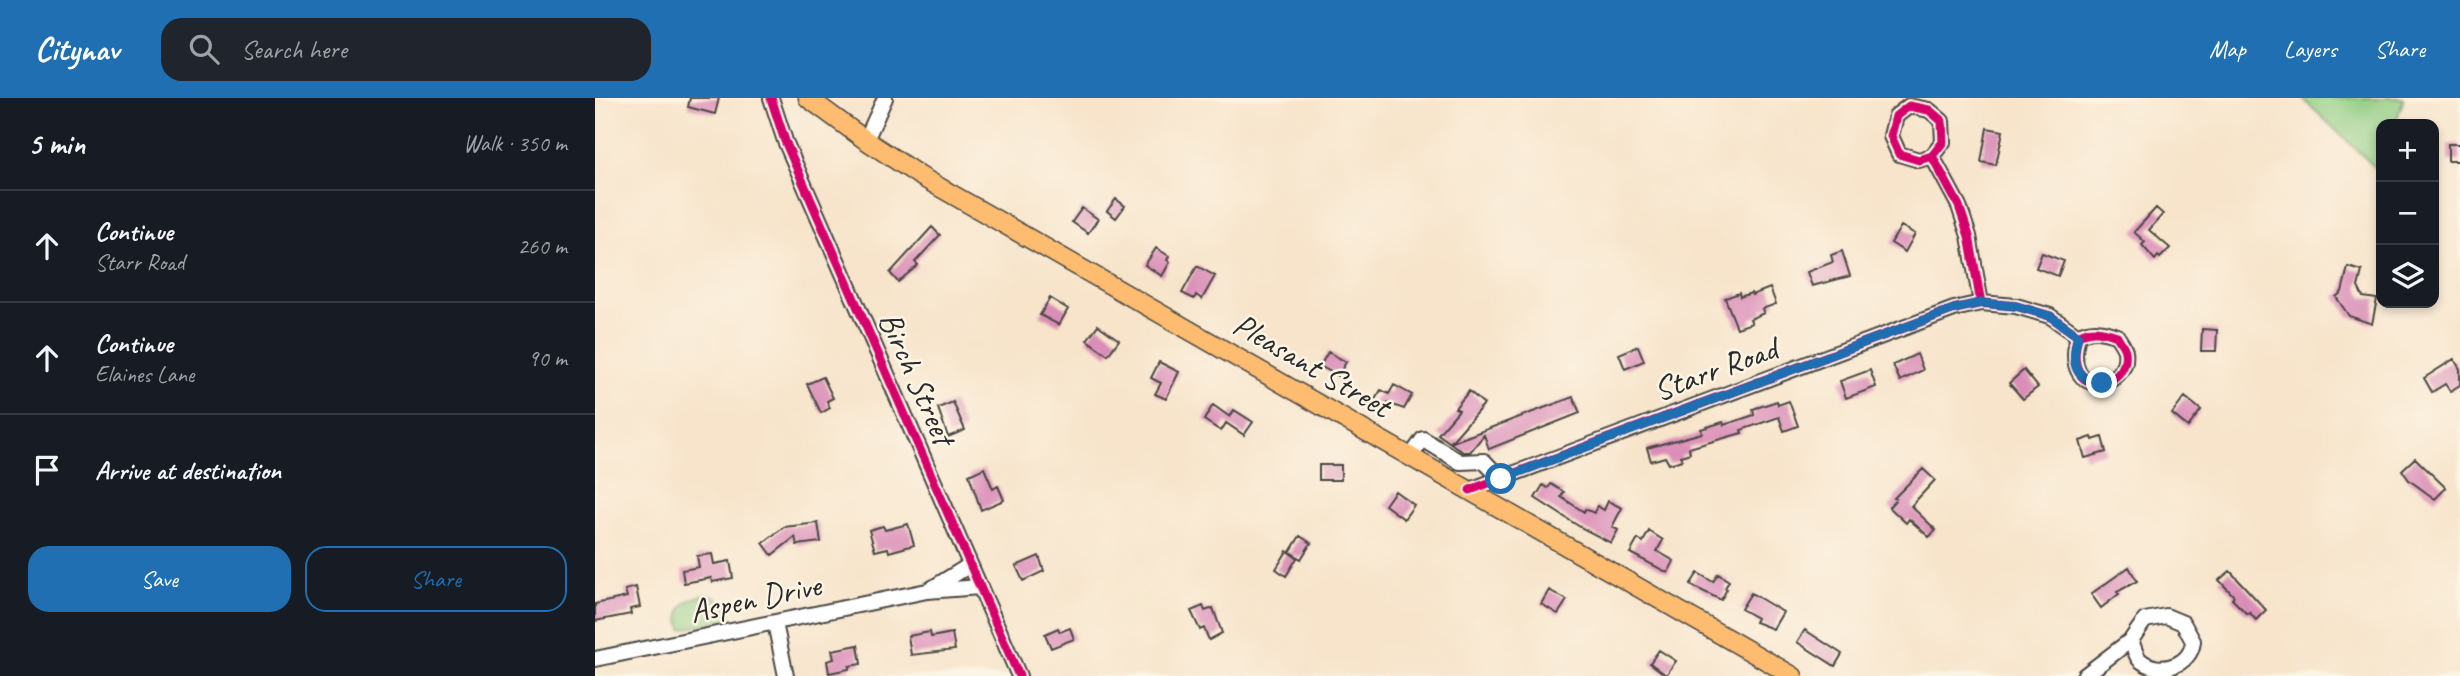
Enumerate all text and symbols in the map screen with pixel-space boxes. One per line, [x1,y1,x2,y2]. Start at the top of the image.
search box [161,18,651,81]
text: Citynav [35,28,119,70]
icon: search [185,30,223,68]
text: Search here [241,33,347,66]
text: Map [2209,34,2246,64]
text: Layers [2284,34,2337,64]
text: Share [2375,34,2425,64]
map controls [2376,119,2439,308]
button: + [2376,119,2439,182]
text: 5 min [28,125,85,163]
text: Walk · 350 m [463,129,567,158]
button: − [2376,182,2439,245]
text: Continue [95,215,173,248]
icon: ahead [28,227,66,265]
text: 260 m [518,232,567,261]
button: layers [2376,245,2439,308]
text: Starr Road [95,248,184,277]
street label: Pleasant Street [1226,303,1401,428]
street label: Birch Street [869,305,967,455]
street label: Starr Road [1648,326,1787,411]
text: Continue [95,327,173,360]
icon: ahead [28,339,66,377]
text: 90 m [528,344,567,373]
text: Elaines Lane [95,360,194,389]
route end [2086,367,2117,398]
icon: arrive [28,451,66,489]
text: Arrive at destination [95,454,281,487]
route start [1485,463,1516,494]
button: Save [28,546,291,612]
button: Share [305,546,567,612]
street label: Aspen Drive [686,563,826,632]

